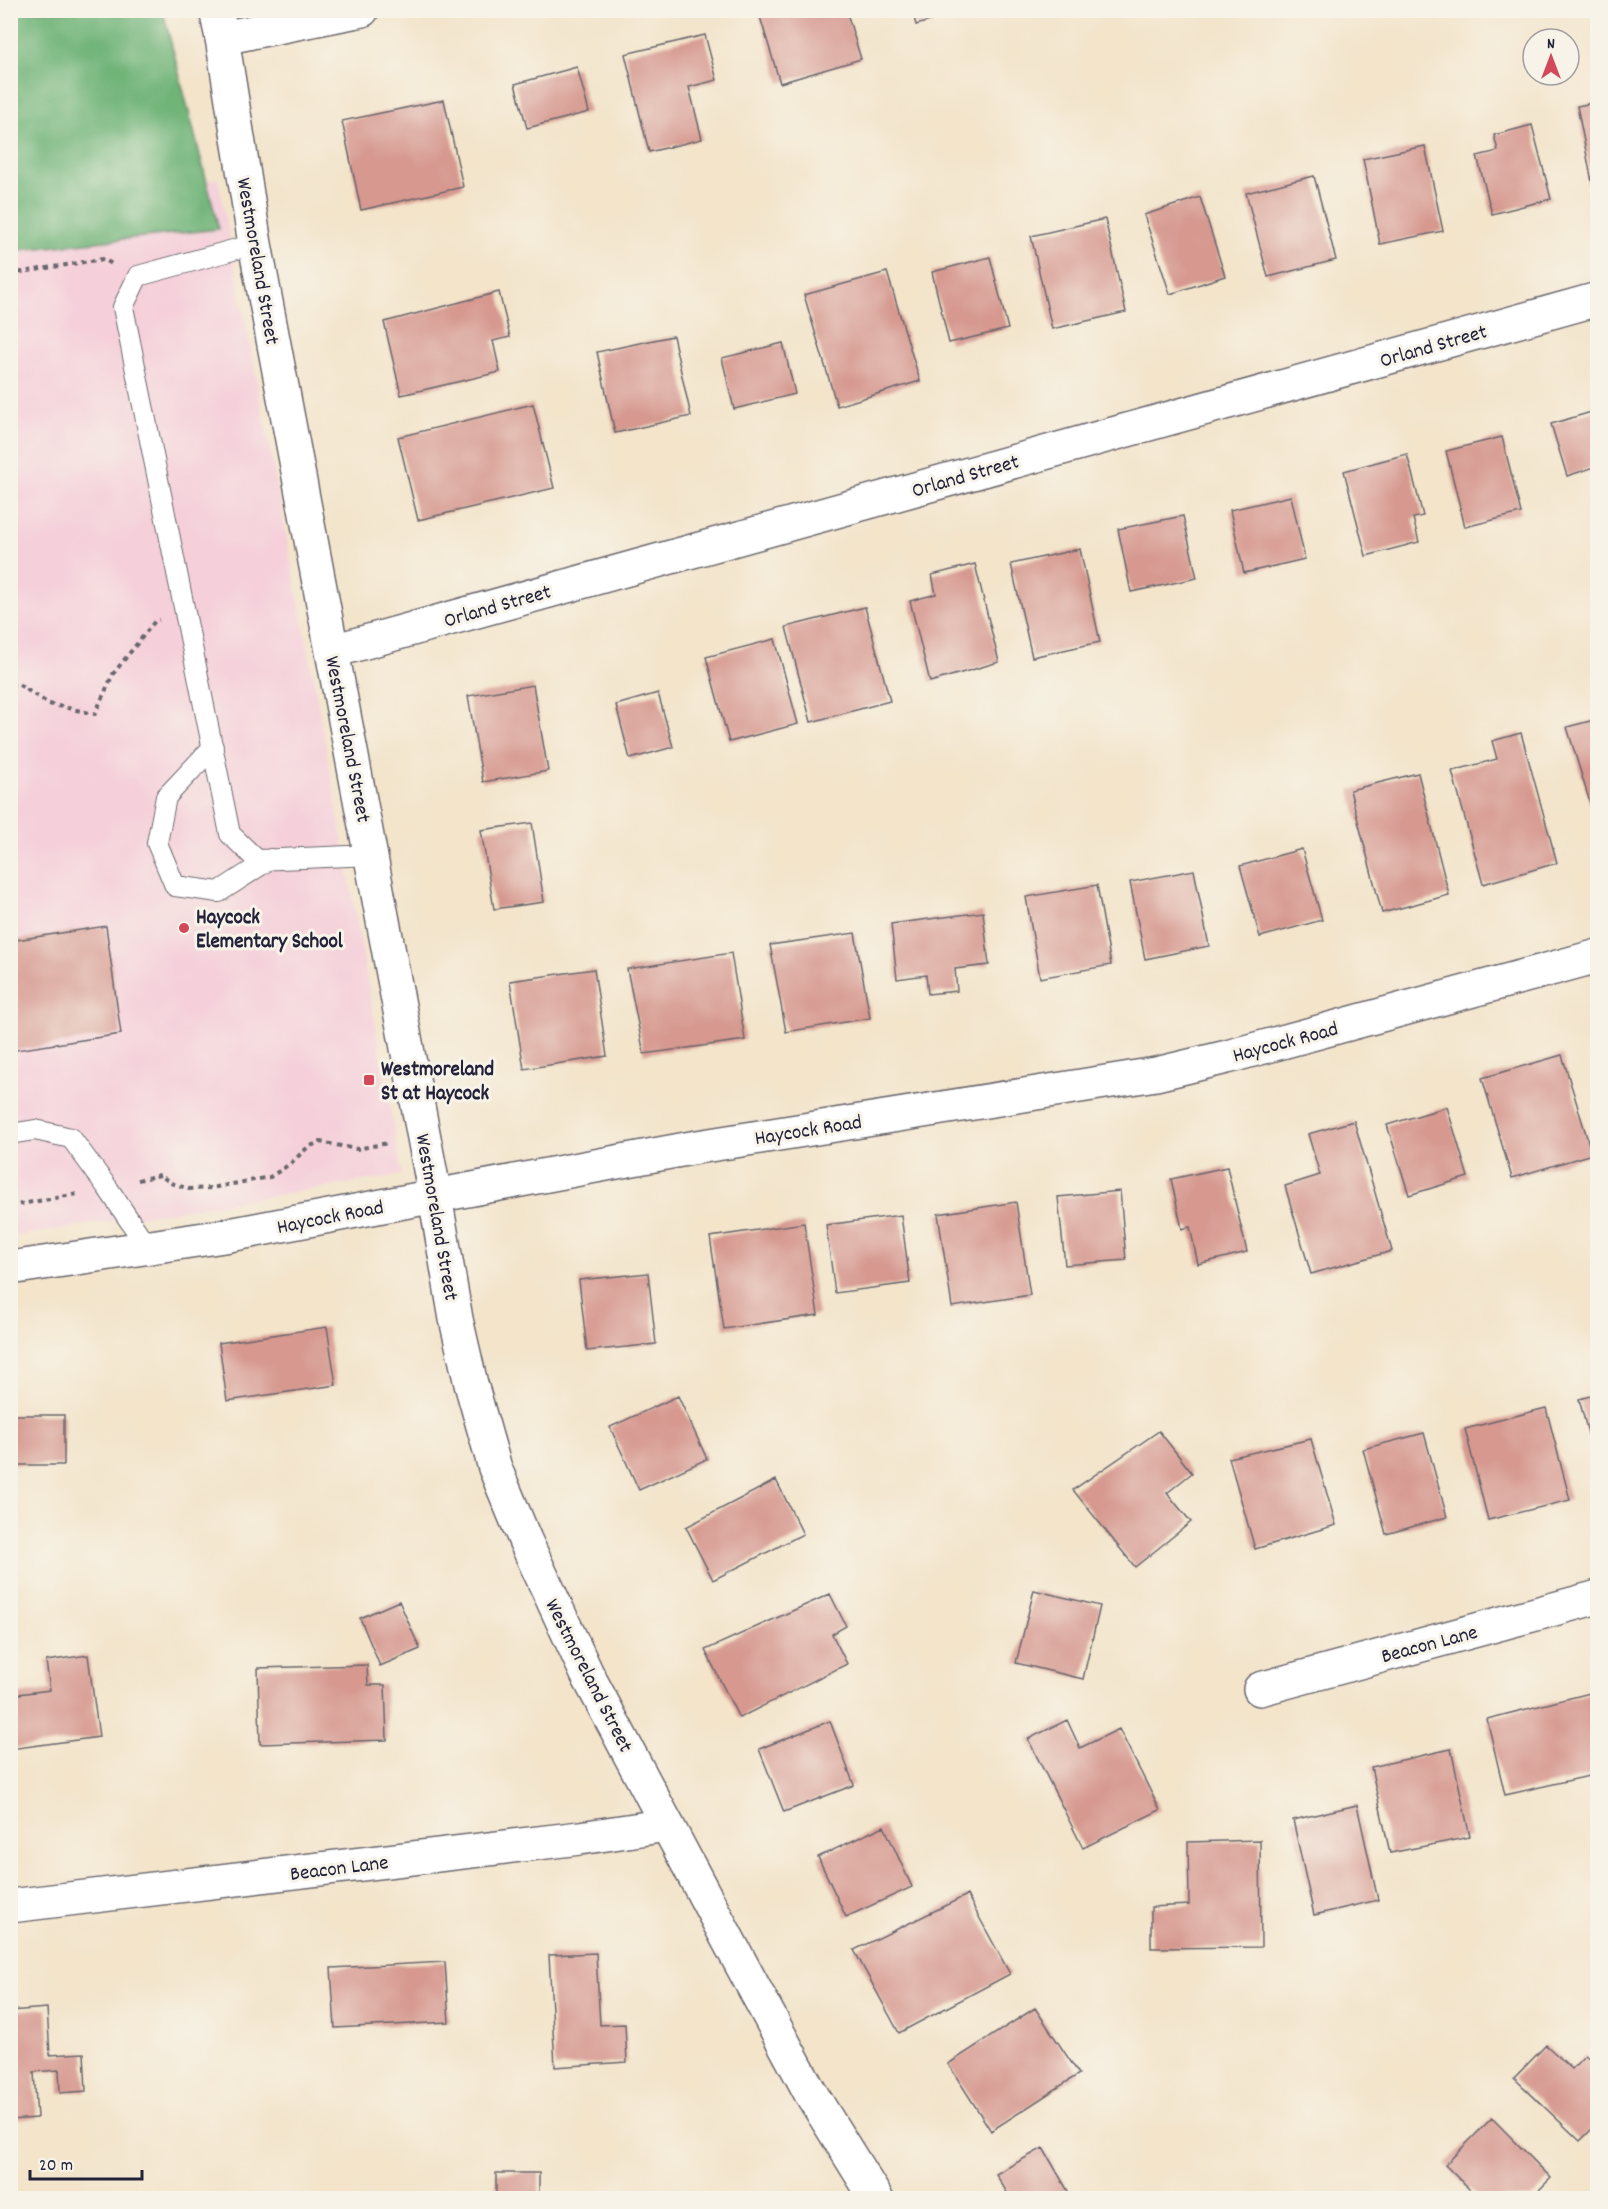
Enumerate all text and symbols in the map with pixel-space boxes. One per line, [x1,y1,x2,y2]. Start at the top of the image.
north arrow [1521,27,1581,87]
text: N [1547,33,1555,56]
street label: Westmoreland Street [227,176,286,348]
street label: Orland Street [1377,318,1491,377]
street label: Orland Street [909,448,1023,507]
street label: Orland Street [441,578,555,637]
street label: Westmoreland Street [315,654,377,826]
place label: Haycock Elementary School [196,904,344,958]
marker: Haycock Elementary School [177,921,191,935]
street label: Haycock Road [1230,1015,1342,1072]
place label: Westmoreland St at Haycock [381,1056,494,1110]
marker: Westmoreland St at Haycock [362,1073,376,1087]
street label: Haycock Road [753,1109,864,1155]
street label: Westmoreland Street [406,1132,465,1304]
street label: Haycock Road [275,1194,386,1244]
street label: Westmoreland Street [536,1594,639,1759]
street label: Beacon Lane [1378,1619,1481,1673]
street label: Beacon Lane [289,1849,390,1891]
scale bar [30,2143,142,2181]
text: 20 m [39,2154,73,2179]

